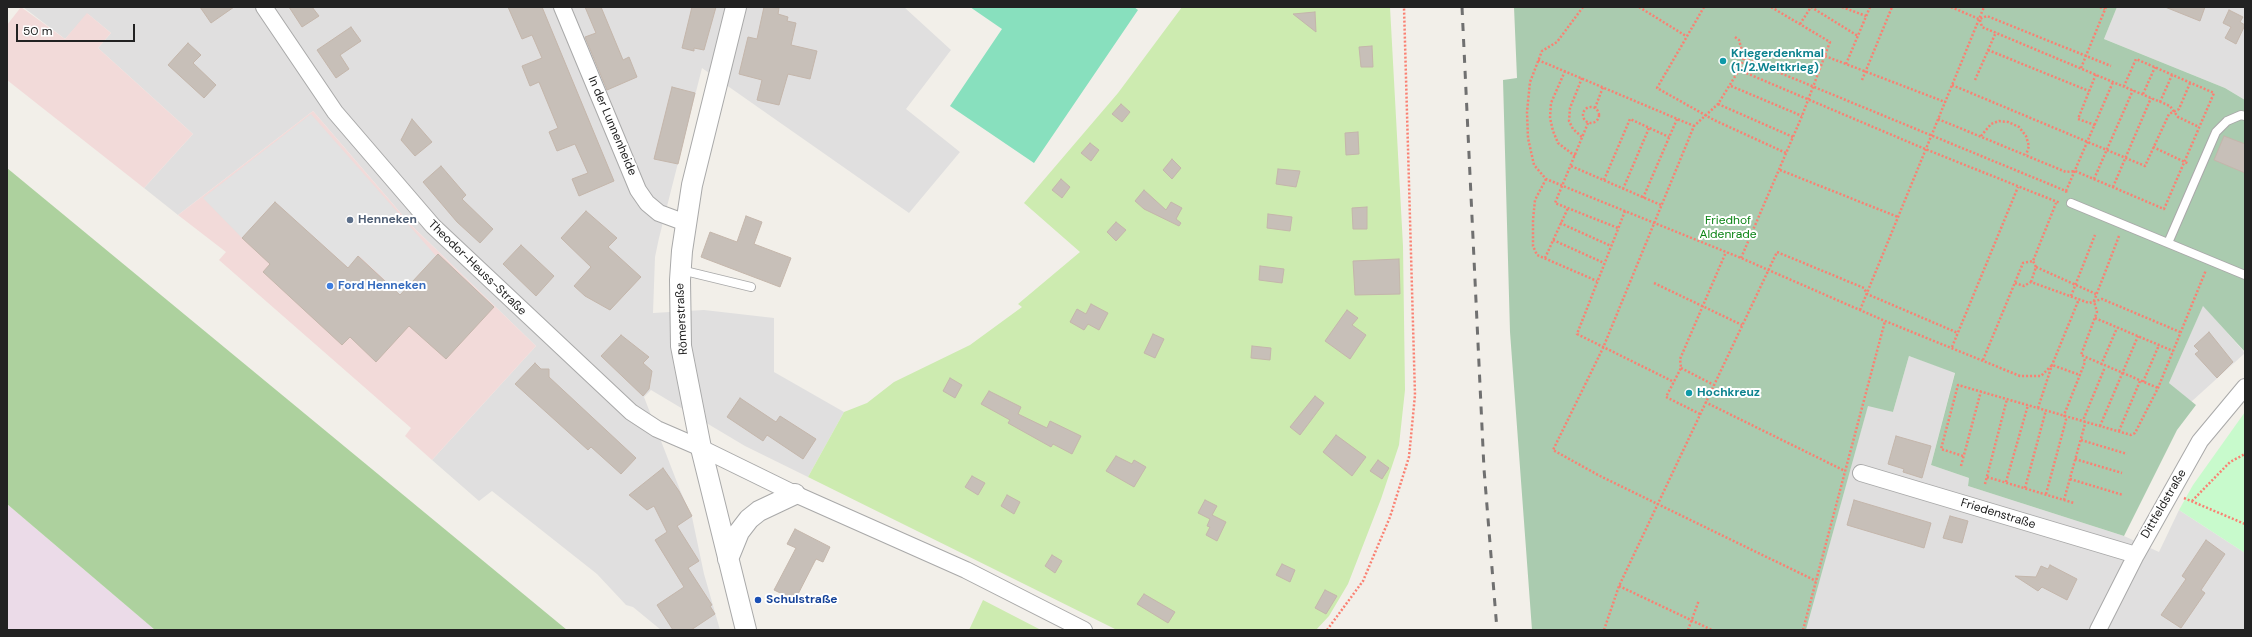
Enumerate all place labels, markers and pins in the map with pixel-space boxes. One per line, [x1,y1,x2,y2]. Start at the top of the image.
place label: Kriegerdenkmal (1./2.Weltkrieg) [1731,47,1824,75]
marker: Kriegerdenkmal (1./2.Weltkrieg) [1718,56,1728,66]
place label: Henneken [358,213,417,227]
marker: Henneken [345,215,355,225]
place label: Ford Henneken [338,279,426,293]
marker: Ford Henneken [325,281,335,291]
place label: Hochkreuz [1697,386,1760,400]
marker: Hochkreuz [1684,388,1694,398]
place label: Schulstraße [766,593,838,607]
marker: Schulstraße [753,595,763,605]

